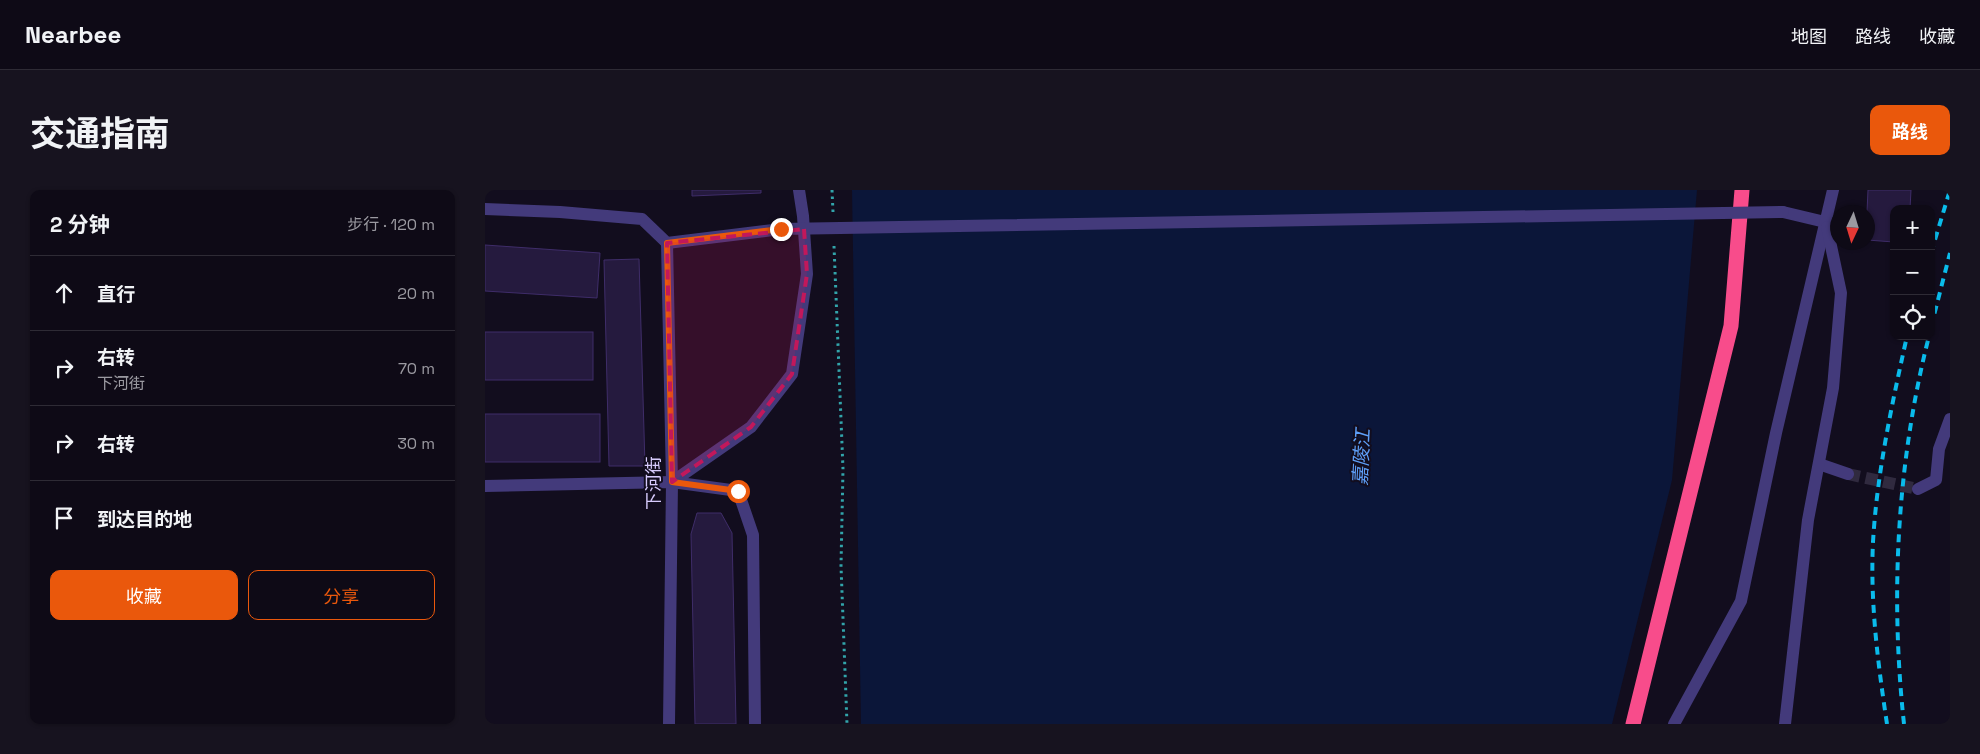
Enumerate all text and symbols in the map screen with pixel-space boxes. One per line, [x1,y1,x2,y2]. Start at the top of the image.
text: Nearbee [25,19,121,50]
text: 地图 [1791,25,1827,48]
text: 路线 [1855,25,1891,48]
text: 收藏 [1919,25,1955,48]
button: 路线 [1870,105,1950,155]
text: 交通指南 [30,112,170,156]
north arrow [1830,205,1875,250]
map controls [1890,205,1935,340]
button: + [1890,205,1935,250]
text: 2 分钟 [50,211,110,238]
text: 步行 · 120 m [347,214,435,235]
route end [770,218,793,241]
button: − [1890,250,1935,295]
icon: ahead [50,279,78,307]
text: 直行 [97,282,135,307]
text: 20 m [397,283,435,304]
button: locate [1890,295,1935,340]
text: 右转 [97,345,135,370]
icon: right [50,354,78,382]
text: 70 m [398,358,435,379]
text: 下河街 [97,373,145,394]
water label: 嘉陵江 [1348,426,1376,486]
icon: right [50,429,78,457]
text: 右转 [97,432,135,457]
text: 30 m [397,433,435,454]
street label: 下河街 [642,456,665,510]
route start [727,480,750,503]
icon: arrive [50,504,78,532]
text: 到达目的地 [97,507,192,532]
button: 收藏 [50,570,238,620]
button: 分享 [248,570,435,620]

